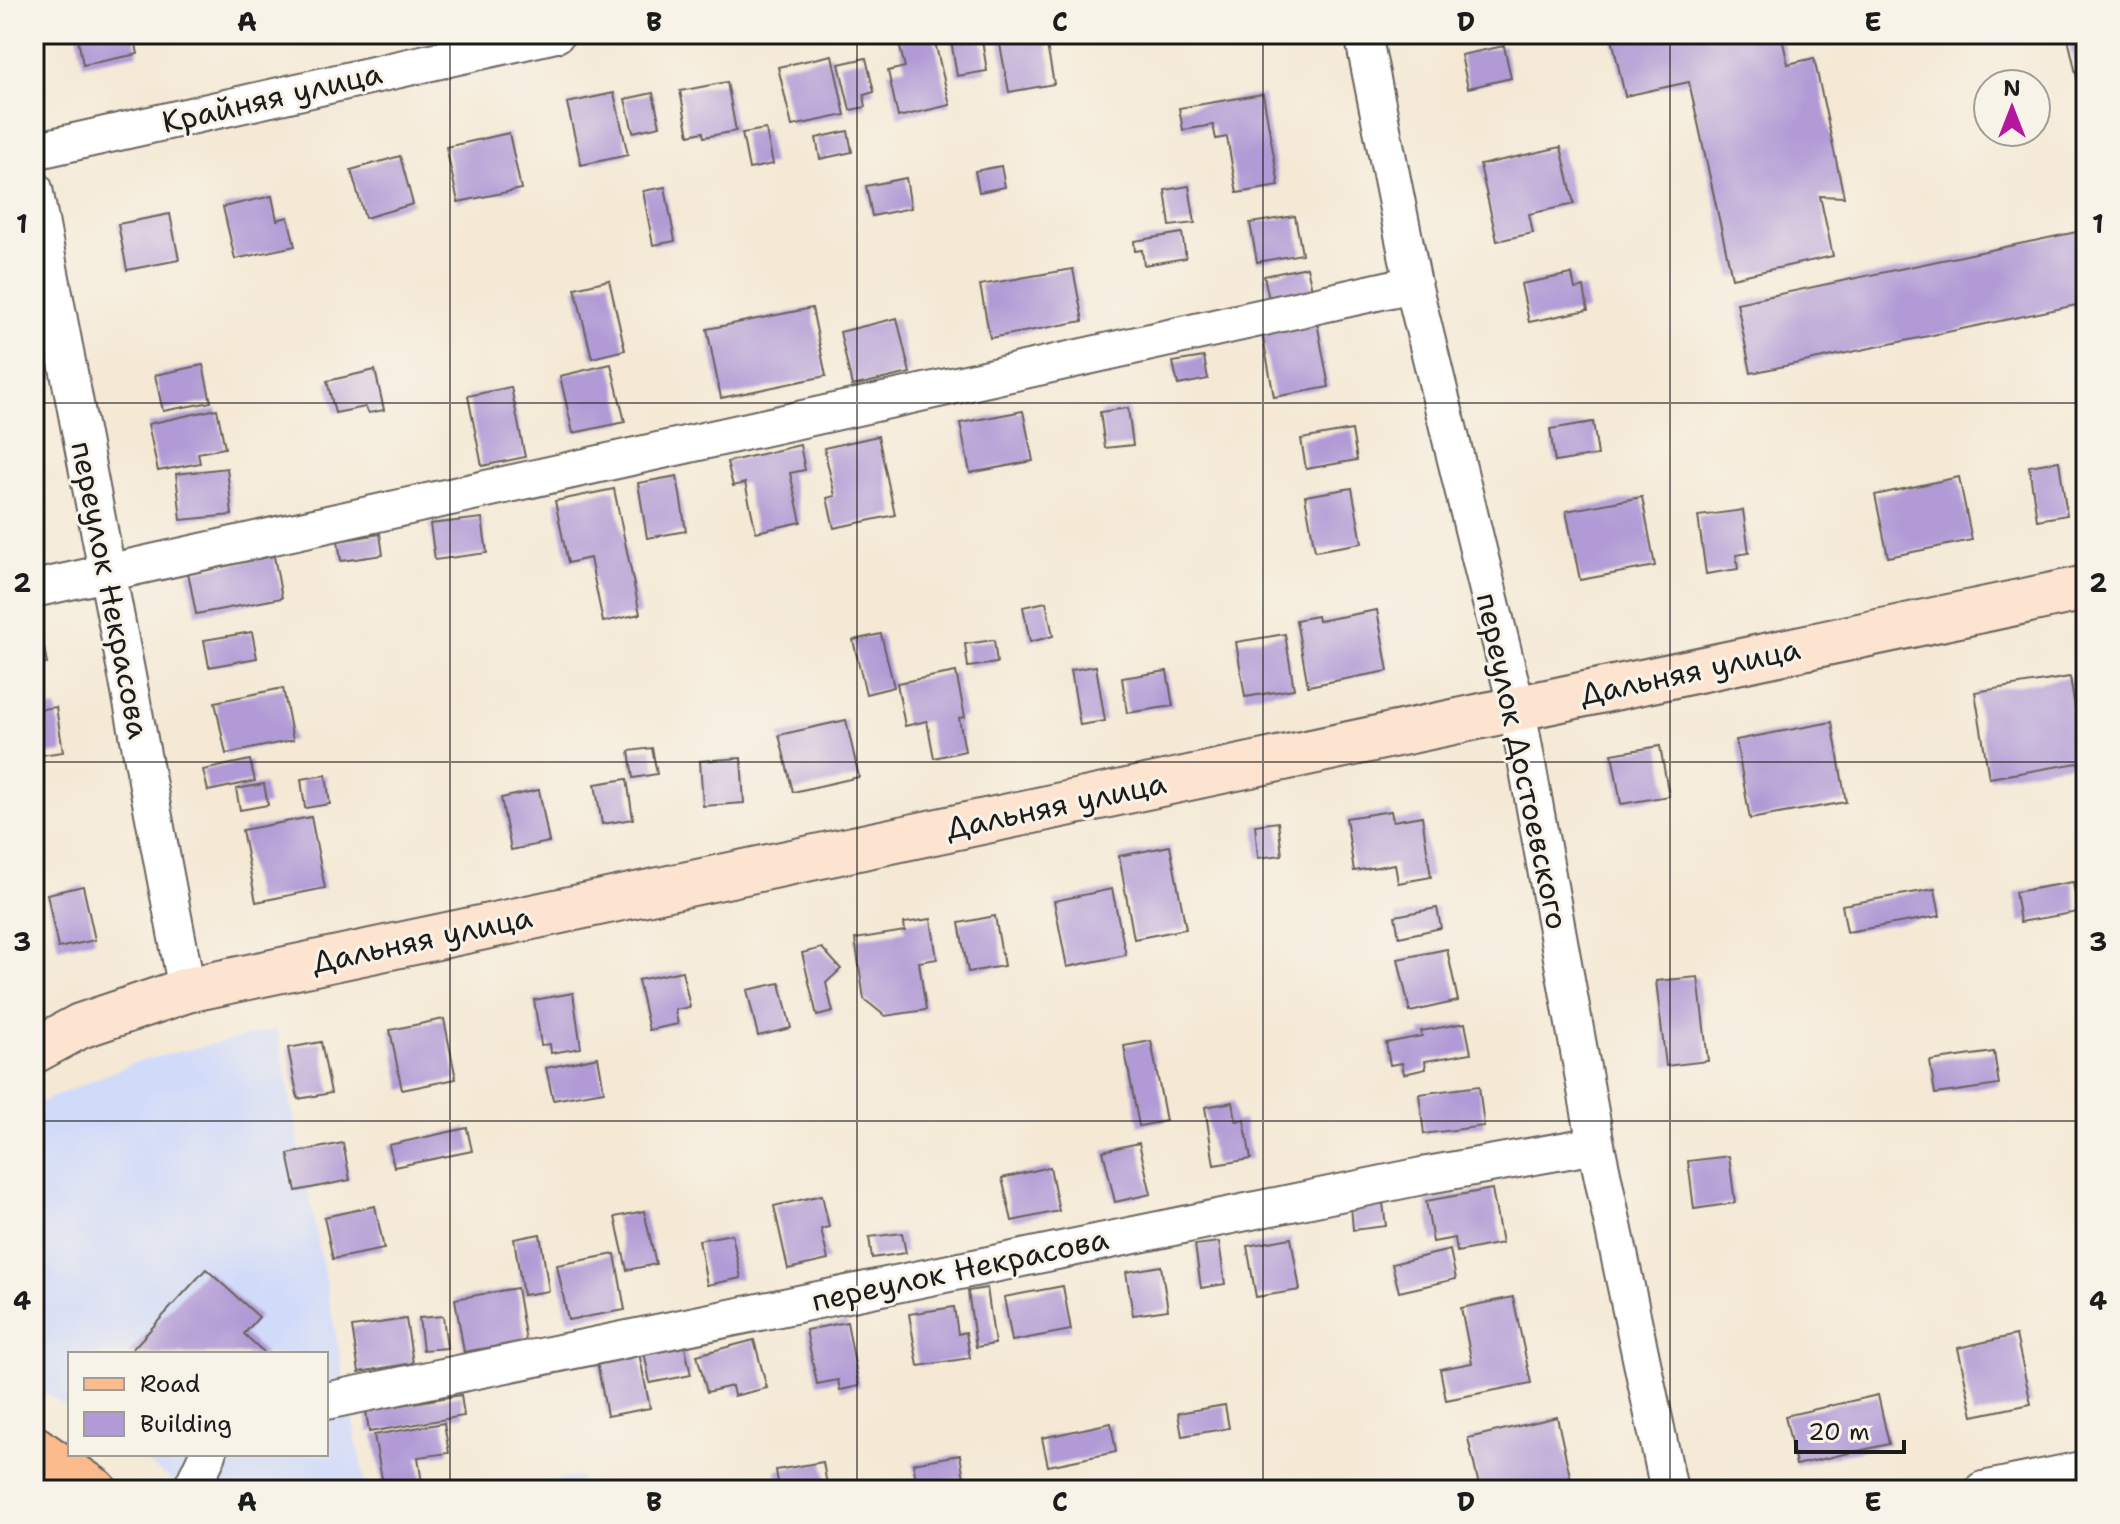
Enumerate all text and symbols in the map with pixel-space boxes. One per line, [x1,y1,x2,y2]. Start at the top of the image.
text: A [237,4,257,39]
text: B [646,4,662,39]
text: C [1052,4,1068,39]
text: D [1457,4,1475,39]
text: E [1864,4,1882,39]
street label: Крайняя улица [158,52,386,143]
north arrow [1972,68,2052,148]
text: N [2003,74,2021,103]
text: 1 [16,206,28,241]
text: 1 [2092,206,2104,241]
street label: переулок Некрасова [62,438,160,743]
text: 2 [13,565,31,600]
text: 2 [2089,565,2107,600]
street label: переулок Достоевского [1467,589,1578,933]
street label: Дальняя улица [1576,628,1804,715]
street label: Дальняя улица [942,762,1170,849]
street label: Дальняя улица [308,896,536,983]
text: 3 [13,924,31,959]
text: 3 [2089,924,2107,959]
street label: переулок Некрасова [808,1218,1112,1321]
text: 4 [13,1283,31,1318]
text: 4 [2089,1283,2107,1318]
legend [68,1352,328,1456]
text: Road [140,1368,200,1400]
scale bar [1796,1404,1904,1454]
text: Building [140,1408,232,1440]
text: 20 m [1808,1416,1870,1448]
text: A [237,1484,257,1519]
text: B [646,1484,662,1519]
text: C [1052,1484,1068,1519]
text: D [1457,1484,1475,1519]
text: E [1864,1484,1882,1519]

